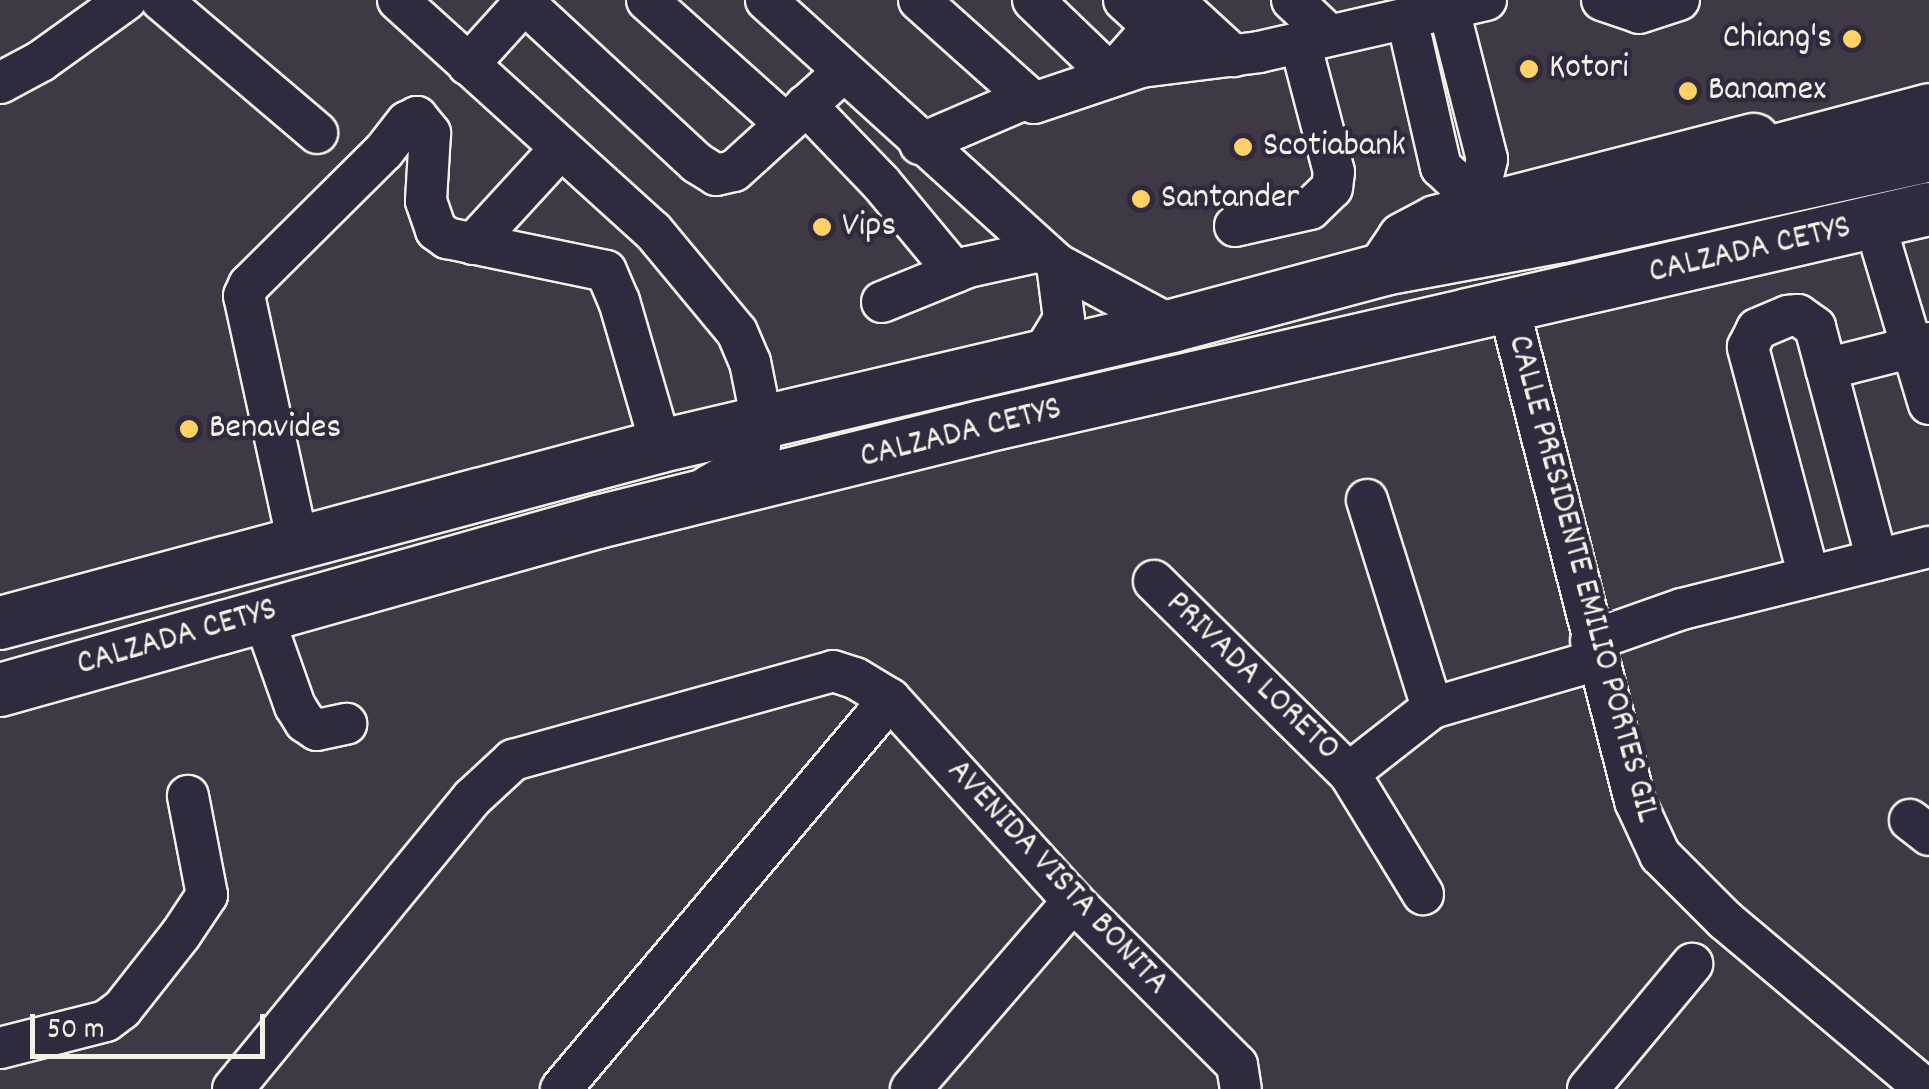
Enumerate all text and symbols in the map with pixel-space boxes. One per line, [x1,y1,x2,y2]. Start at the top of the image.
place label: Chiang's [1723,18,1832,60]
marker: Chiang's [1841,28,1863,50]
place label: Kotori [1549,48,1629,90]
marker: Kotori [1518,58,1540,80]
place label: Banamex [1708,70,1826,112]
marker: Banamex [1677,80,1699,102]
place label: Scotiabank [1263,126,1406,168]
marker: Scotiabank [1232,136,1254,158]
place label: Santander [1161,178,1299,220]
marker: Santander [1130,188,1152,210]
place label: Vips [842,206,896,248]
street label: CALZADA CETYS [1645,207,1855,295]
marker: Vips [811,216,833,238]
street label: CALLE PRESIDENTE EMILIO PORTES GIL [1497,331,1667,827]
street label: CALZADA CETYS [856,389,1066,479]
place label: Benavides [209,408,341,450]
marker: Benavides [178,418,200,440]
street label: PRIVADA LORETO [1156,583,1348,771]
street label: CALZADA CETYS [72,589,282,687]
street label: AVENIDA VISTA BONITA [937,751,1177,1005]
scale bar [35,994,270,1056]
text: 50 m [47,1010,105,1053]

